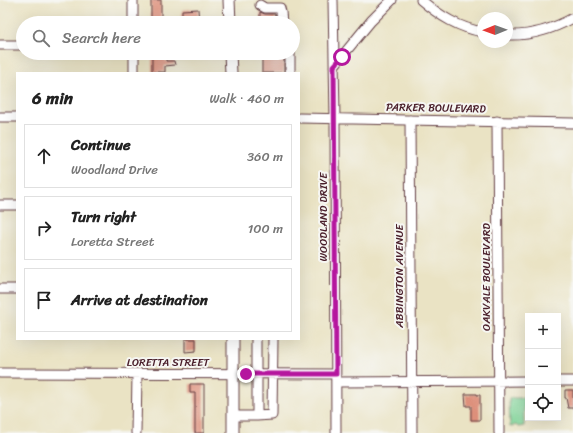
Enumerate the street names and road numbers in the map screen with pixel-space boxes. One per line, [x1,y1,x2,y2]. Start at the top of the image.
street label: PARKER BOULEVARD [386,98,486,118]
street label: WOODLAND DRIVE [314,172,333,261]
street label: ABBINGTON AVENUE [390,223,409,329]
street label: OAKVALE BOULEVARD [477,223,496,331]
street label: LORETTA STREET [127,353,210,372]

